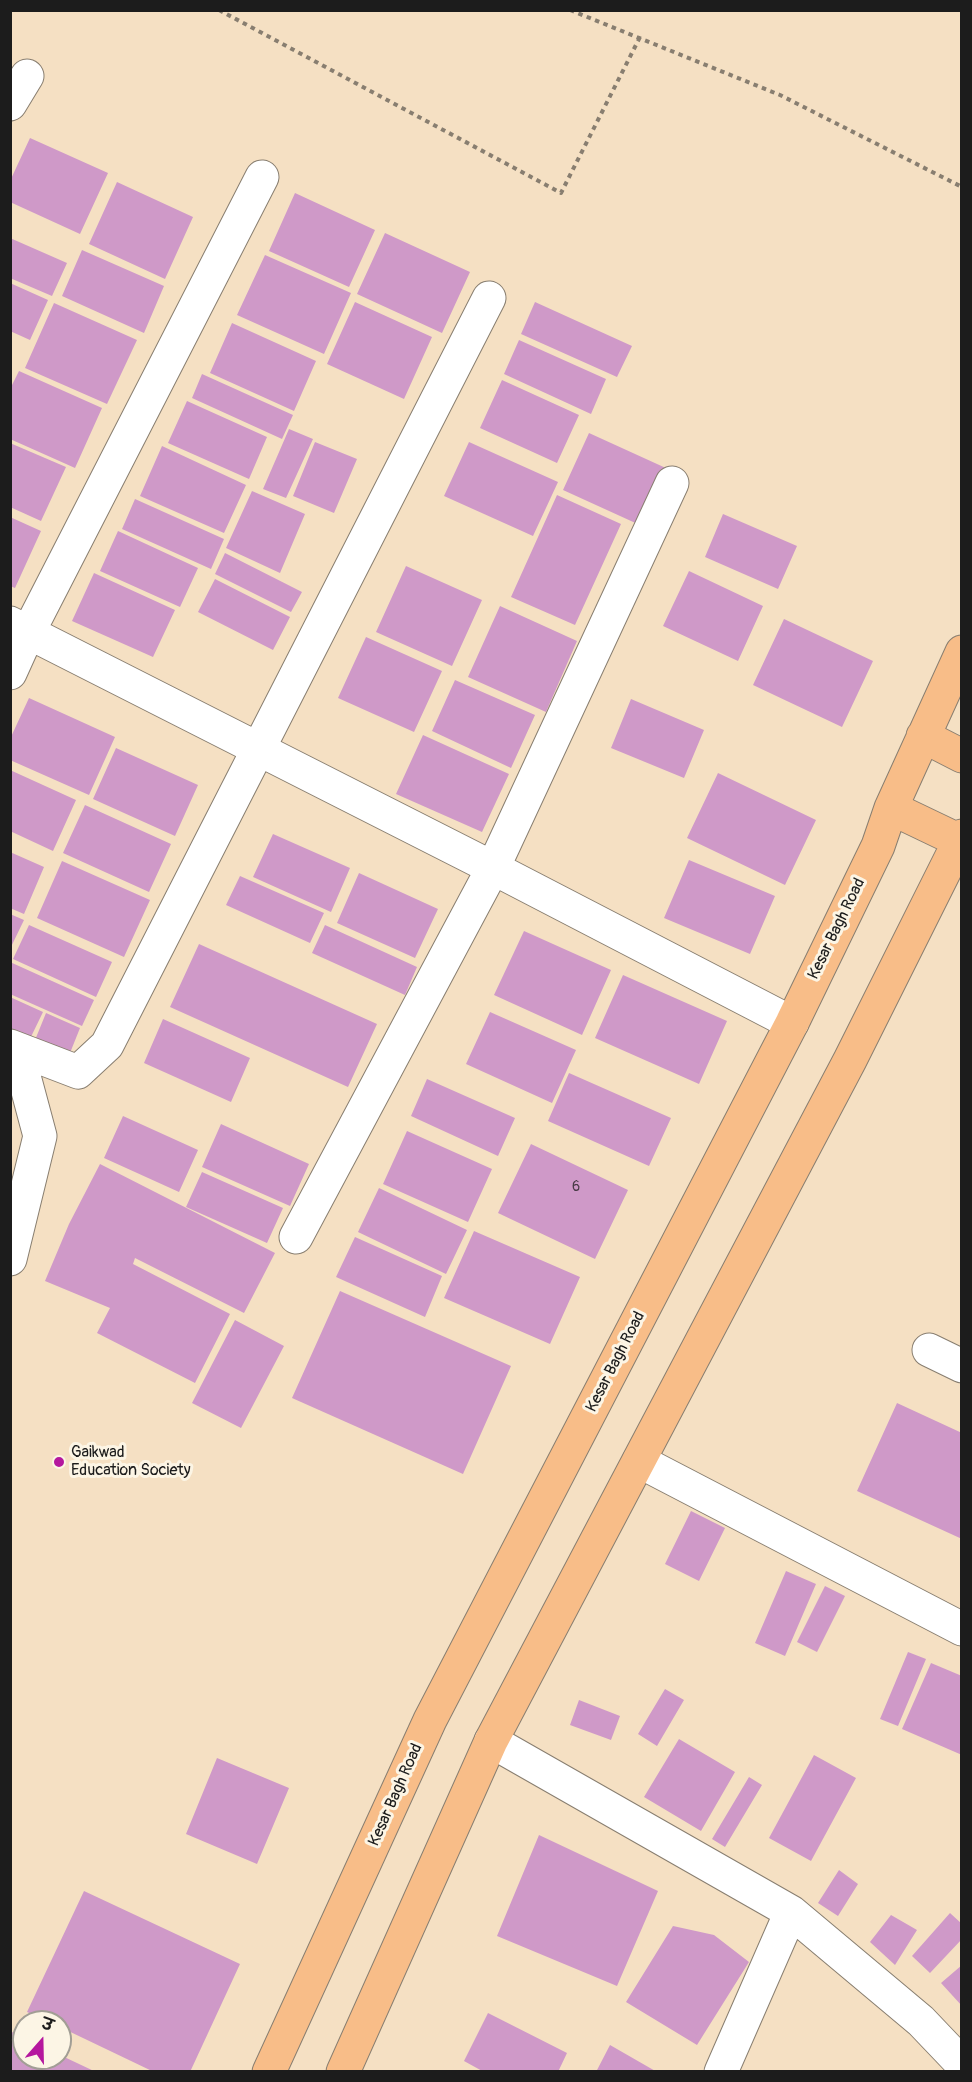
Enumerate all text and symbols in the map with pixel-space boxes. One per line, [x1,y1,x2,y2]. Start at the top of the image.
street label: Kesar Bagh Road [804,875,870,983]
house number: 6 [572,1179,580,1195]
street label: Kesar Bagh Road [582,1309,650,1415]
place label: Gaikwad Education Society [71,1443,191,1481]
marker: Gaikwad Education Society [52,1455,66,1469]
street label: Kesar Bagh Road [365,1741,427,1849]
north arrow [12,2010,72,2070]
text: उ [39,2014,56,2036]

